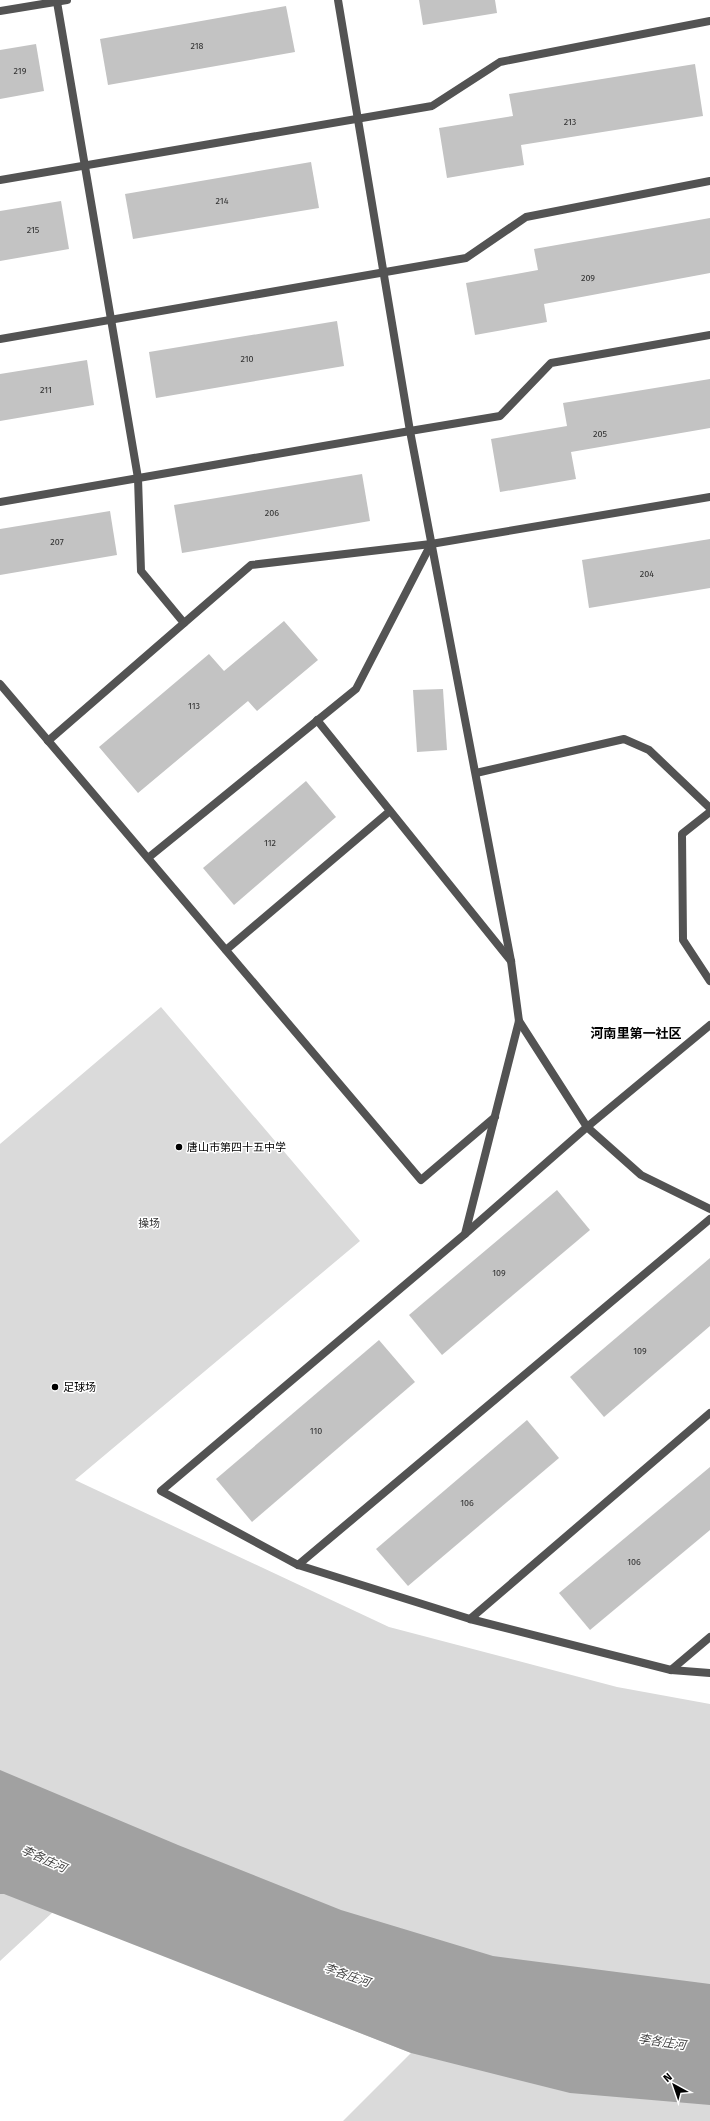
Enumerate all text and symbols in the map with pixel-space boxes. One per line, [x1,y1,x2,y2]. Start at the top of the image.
house number: 218 [190,41,204,51]
house number: 219 [14,66,27,76]
house number: 213 [564,117,576,127]
house number: 214 [216,196,229,206]
house number: 215 [27,225,40,235]
house number: 209 [581,273,595,283]
house number: 210 [240,354,254,364]
house number: 211 [40,385,52,395]
house number: 205 [593,429,607,439]
house number: 206 [265,508,279,518]
house number: 207 [50,537,64,547]
house number: 204 [640,569,654,579]
house number: 113 [188,701,200,711]
house number: 112 [264,838,276,848]
district label: 河南里第一社区 [590,1026,682,1041]
place label: 唐山市第四十五中学 [187,1141,286,1154]
marker: 唐山市第四十五中学 [174,1142,184,1152]
park label: 操场 [138,1217,160,1230]
house number: 109 [492,1268,506,1278]
house number: 109 [633,1346,647,1356]
place label: 足球场 [63,1381,96,1394]
marker: 足球场 [50,1382,60,1392]
house number: 110 [310,1426,322,1436]
house number: 106 [460,1498,474,1508]
house number: 106 [627,1557,641,1567]
water label: 李各庄河 [19,1843,71,1876]
water label: 李各庄河 [322,1961,374,1990]
water label: 李各庄河 [637,2032,689,2053]
north arrow [654,2065,694,2105]
text: N [661,2070,675,2085]

